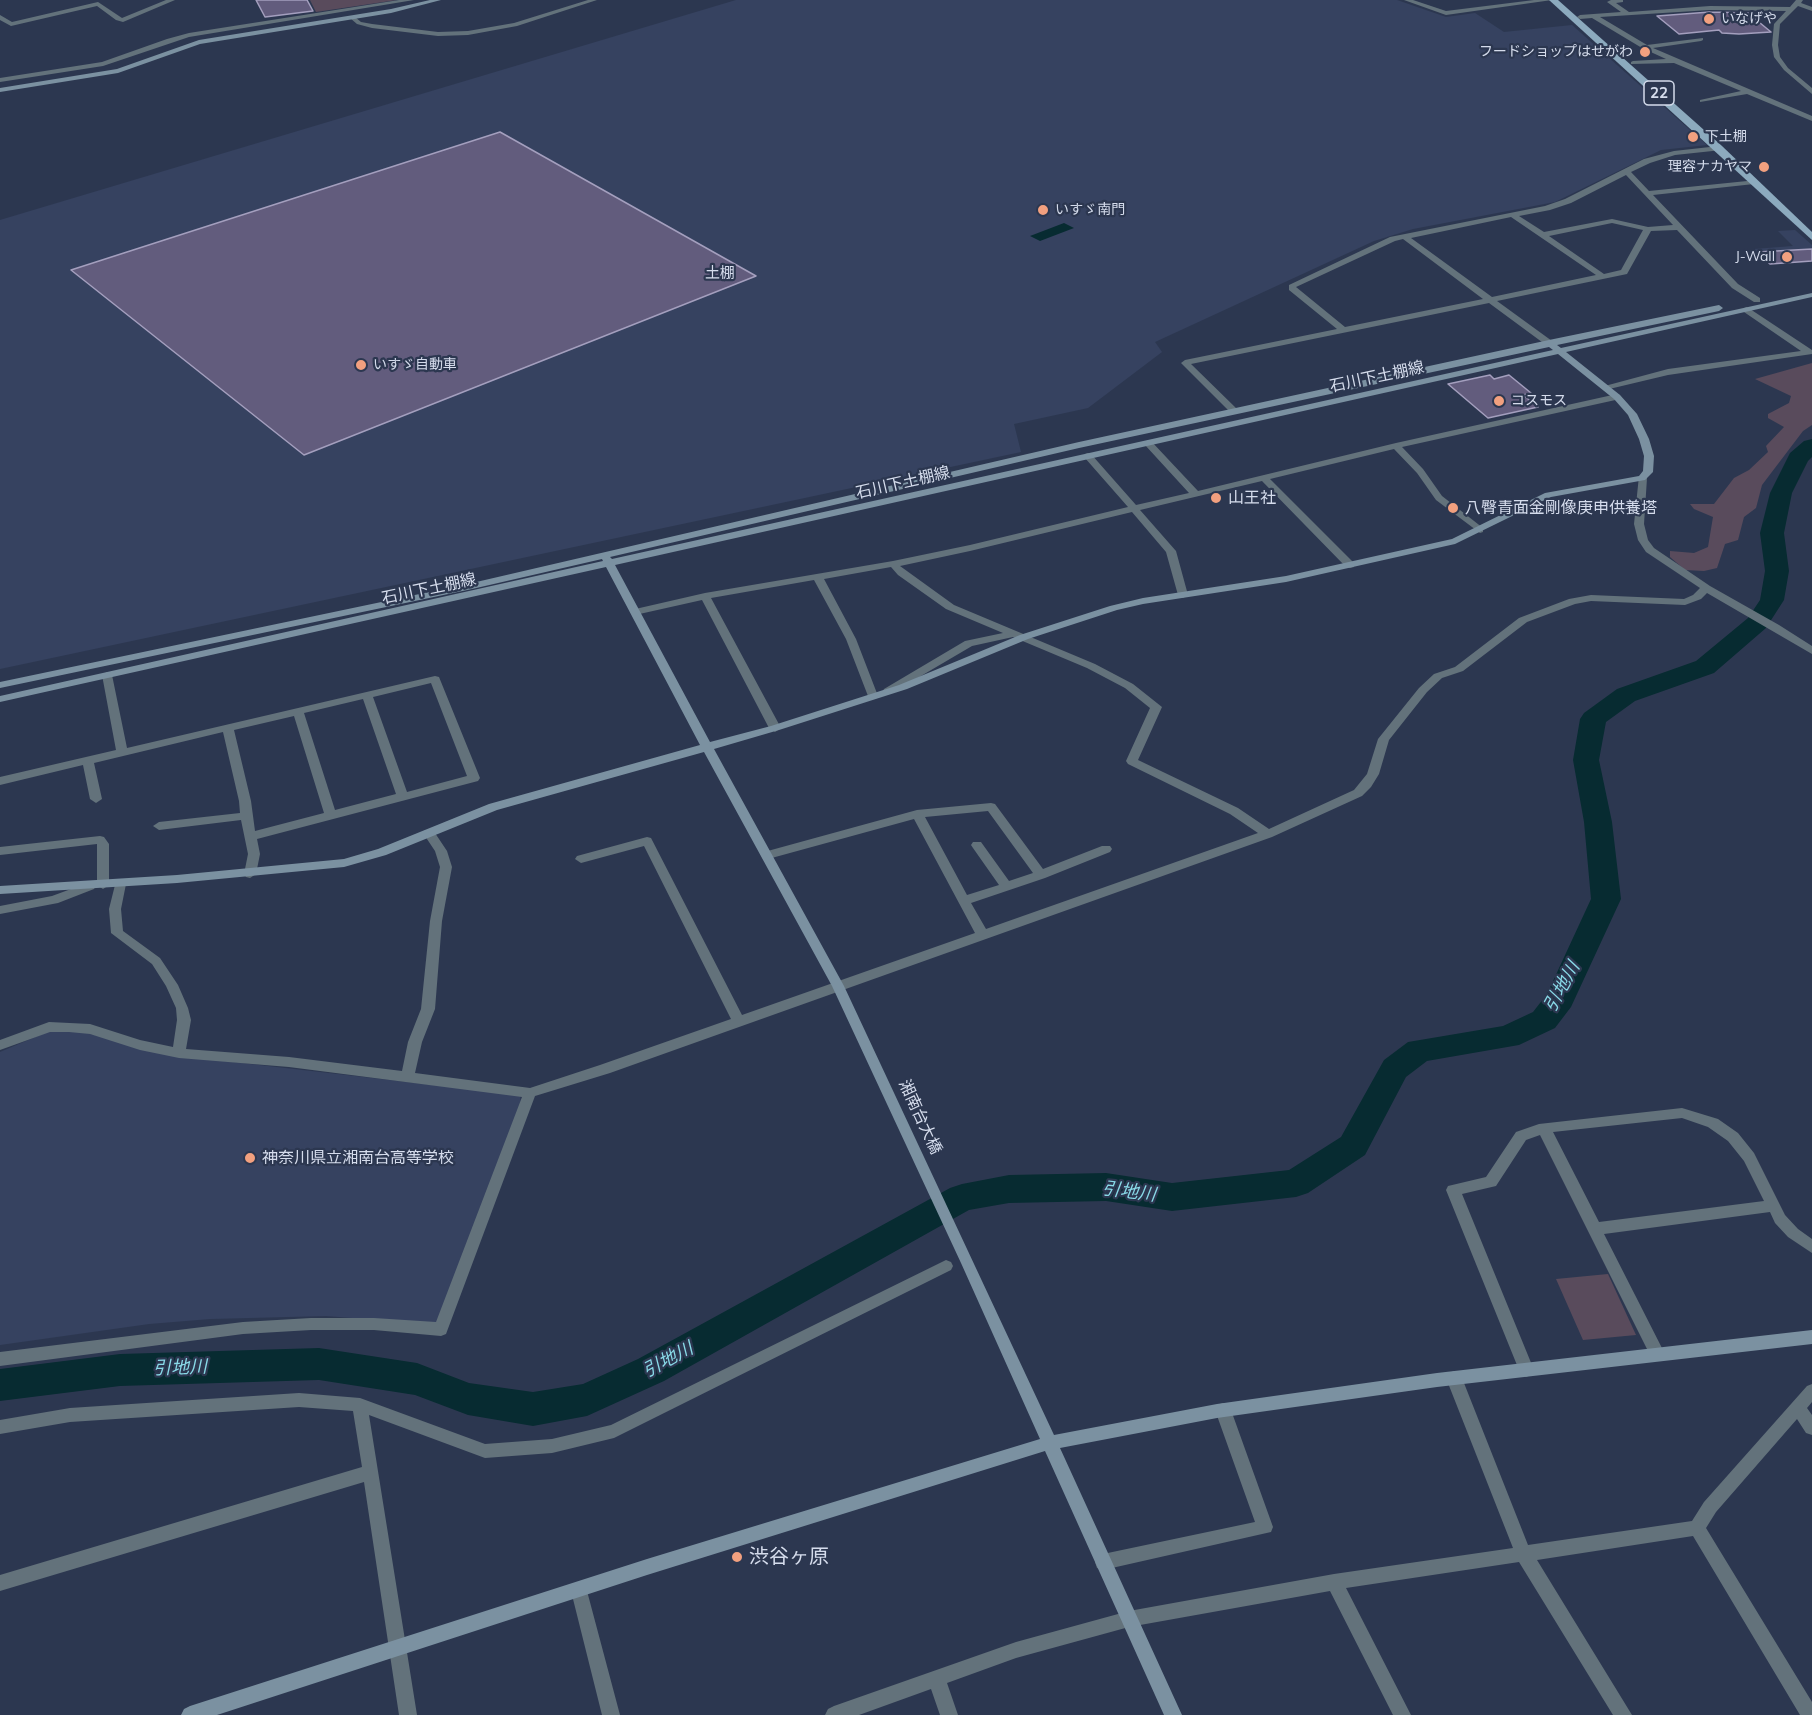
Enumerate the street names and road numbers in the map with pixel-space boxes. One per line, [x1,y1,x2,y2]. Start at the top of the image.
road number: 22 [1644,81,1674,105]
street label: 石川下土棚線 [1328,358,1426,396]
street label: 石川下土棚線 [854,463,952,503]
street label: 石川下土棚線 [380,570,478,608]
street label: 湘南台大橋 [894,1077,946,1157]

